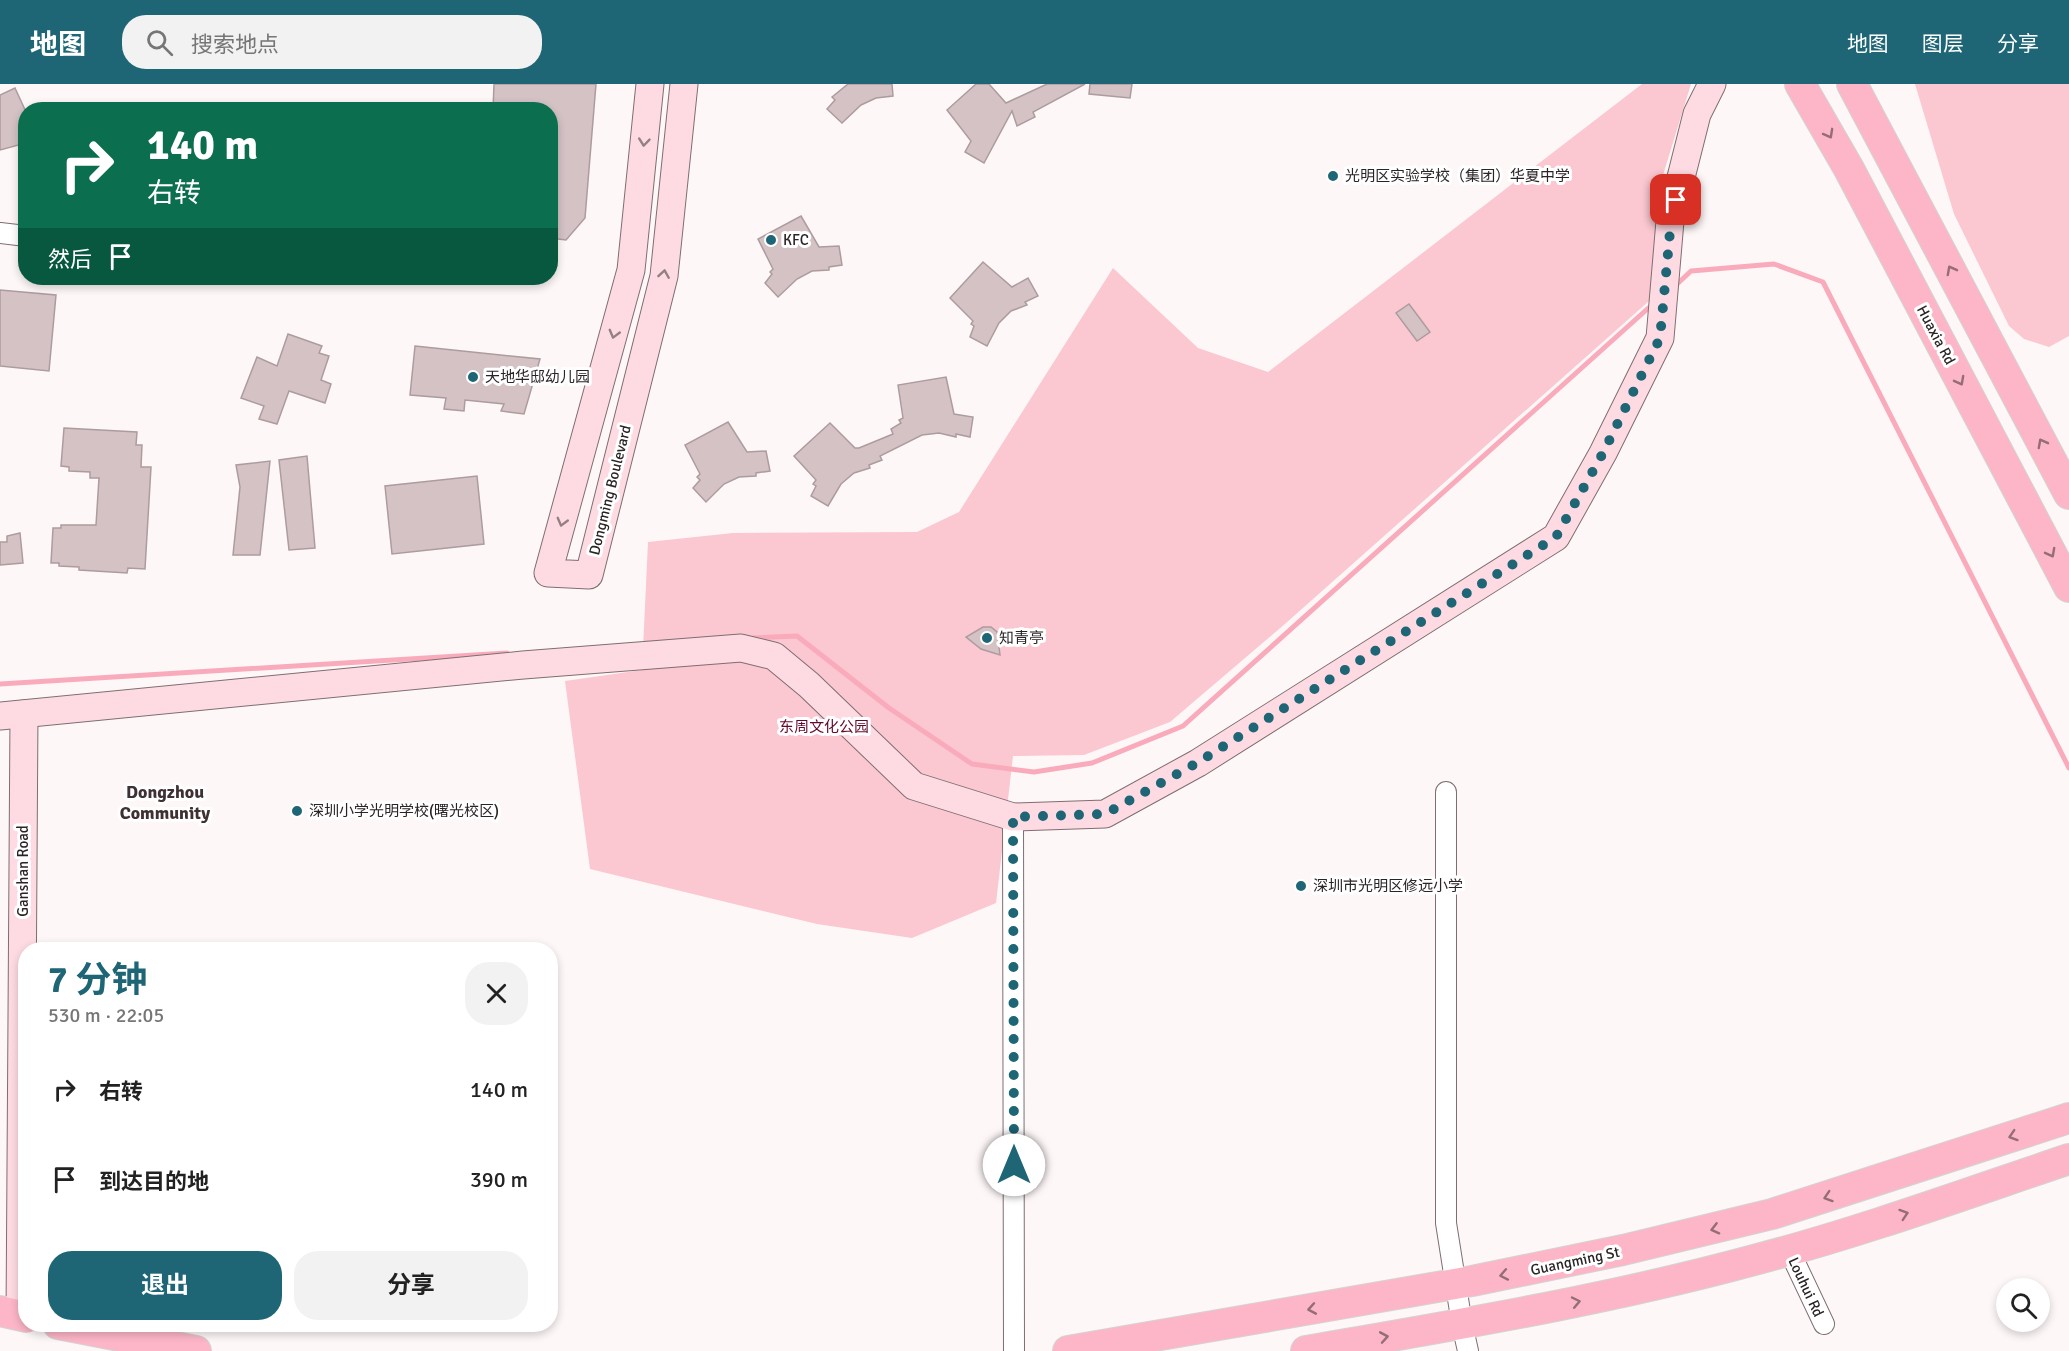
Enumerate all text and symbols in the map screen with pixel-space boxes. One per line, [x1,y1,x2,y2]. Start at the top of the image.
search box [122,15,542,69]
icon: search [143,26,176,59]
text: 地图 [30,28,86,62]
text: 搜索地点 [191,31,279,58]
text: 地图 [1847,31,1889,57]
text: 图层 [1922,31,1964,57]
text: 分享 [1997,31,2039,57]
text: 140 m [147,120,258,171]
icon: right [48,126,126,204]
one-way arrow [1822,128,1834,138]
one-way arrow [638,138,651,147]
place label: 光明区实验学校（集团）华夏中学 [1345,167,1570,185]
marker: 光明区实验学校（集团）华夏中学 [1326,169,1340,183]
pin [1650,174,1701,225]
text: 右转 [147,177,201,210]
icon: arrive [1659,183,1692,216]
place label: KFC [783,231,809,249]
marker: KFC [764,233,778,247]
icon: arrive [104,240,137,273]
text: 然后 [48,246,92,273]
one-way arrow [1947,266,1958,276]
one-way arrow [657,269,669,278]
street label: Huaxia Rd [1913,302,1959,368]
one-way arrow [609,328,621,339]
place label: 天地华邸幼儿园 [485,368,590,386]
marker: 天地华邸幼儿园 [466,370,480,384]
one-way arrow [1953,374,1964,385]
street label: Dongming Boulevard [585,423,635,557]
one-way arrow [2038,438,2049,449]
one-way arrow [557,517,570,527]
one-way arrow [2044,547,2055,557]
place label: 知青亭 [999,629,1044,647]
marker: 知青亭 [980,631,994,645]
park label: 东周文化公园 [779,718,869,736]
district label: Dongzhou Community [120,781,210,824]
place label: 深圳小学光明学校(曙光校区) [309,802,499,820]
marker: 深圳小学光明学校(曙光校区) [290,804,304,818]
street label: Ganshan Road [14,825,32,917]
place label: 深圳市光明区修远小学 [1313,877,1463,895]
marker: 深圳市光明区修远小学 [1294,879,1308,893]
text: 7 分钟 [48,958,147,1003]
button: close [465,962,528,1025]
text: 530 m · 22:05 [48,1003,164,1028]
icon: right [48,1073,81,1106]
text: 140 m [470,1076,528,1103]
text: 右转 [99,1078,143,1105]
one-way arrow [2008,1129,2019,1142]
position arrow [982,1133,1046,1197]
icon: arrive [48,1163,81,1196]
text: 390 m [470,1166,528,1193]
text: 到达目的地 [99,1168,209,1195]
one-way arrow [1823,1189,1834,1202]
one-way arrow [1898,1208,1909,1221]
one-way arrow [1710,1221,1720,1234]
street label: Guangming St [1529,1243,1621,1279]
button: 退出 [48,1251,282,1320]
button: 分享 [294,1251,528,1320]
street label: Louhui Rd [1784,1254,1828,1320]
one-way arrow [1499,1268,1509,1281]
map controls [1996,1278,2050,1332]
button: search [1996,1278,2050,1332]
one-way arrow [1571,1296,1581,1309]
one-way arrow [1307,1302,1317,1315]
one-way arrow [1380,1332,1389,1344]

